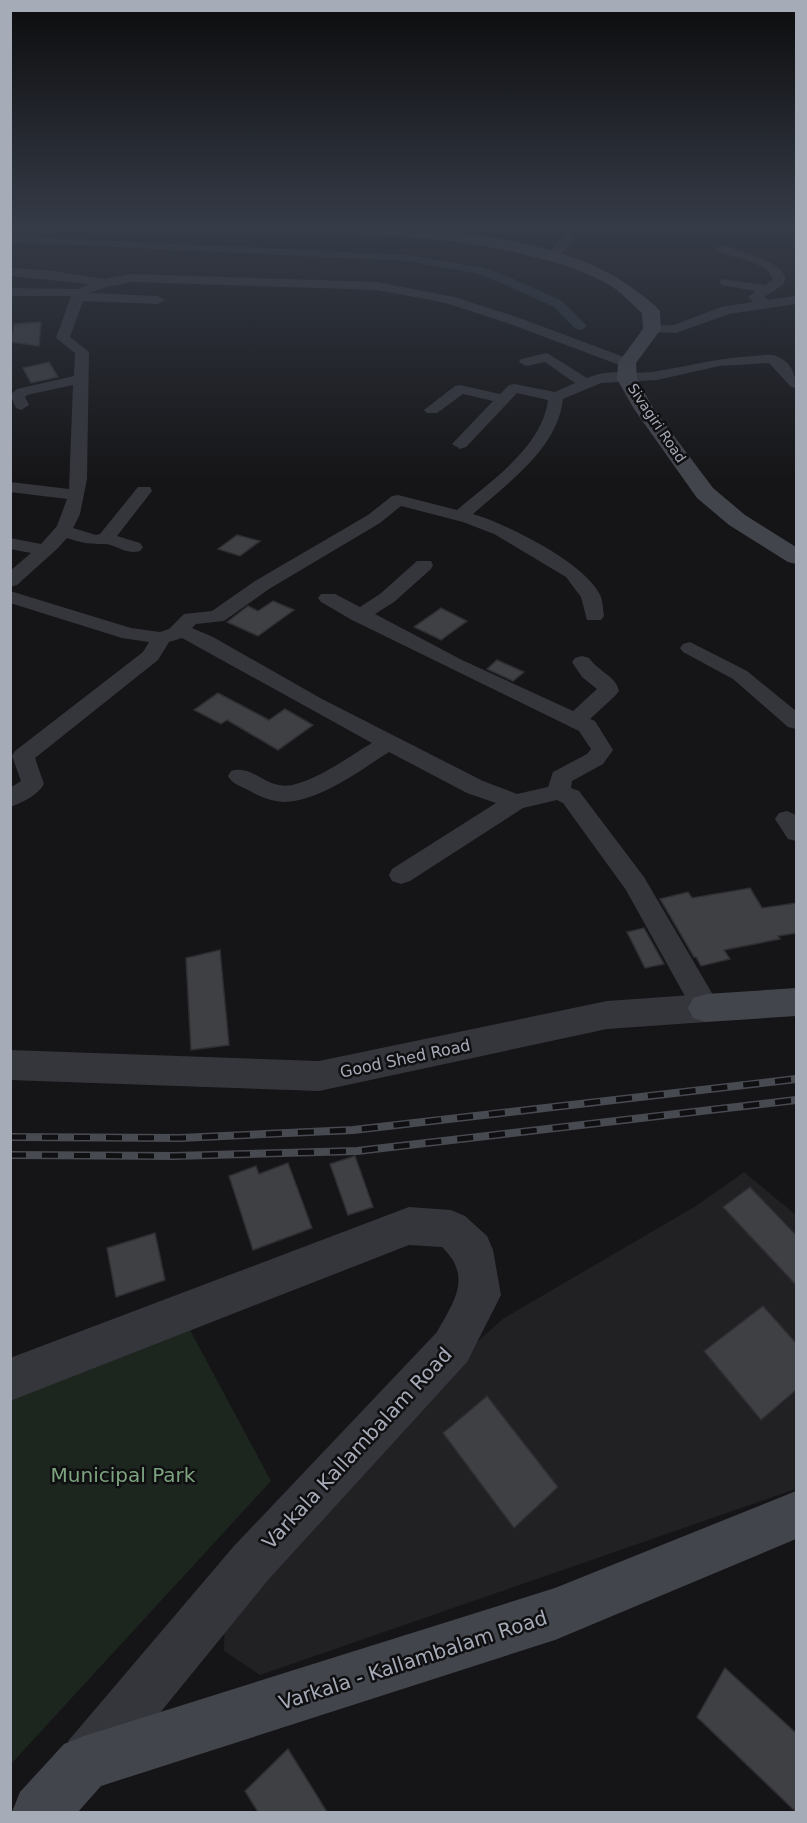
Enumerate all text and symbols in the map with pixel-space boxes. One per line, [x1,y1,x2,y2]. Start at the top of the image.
street label: Sivagiri Road [625,381,689,465]
street label: Good Shed Road [338,1035,472,1082]
street label: Varkala Kallambalam Road [257,1342,457,1554]
park label: Municipal Park [51,1463,196,1487]
street label: Varkala - Kallambalam Road [276,1605,550,1715]

